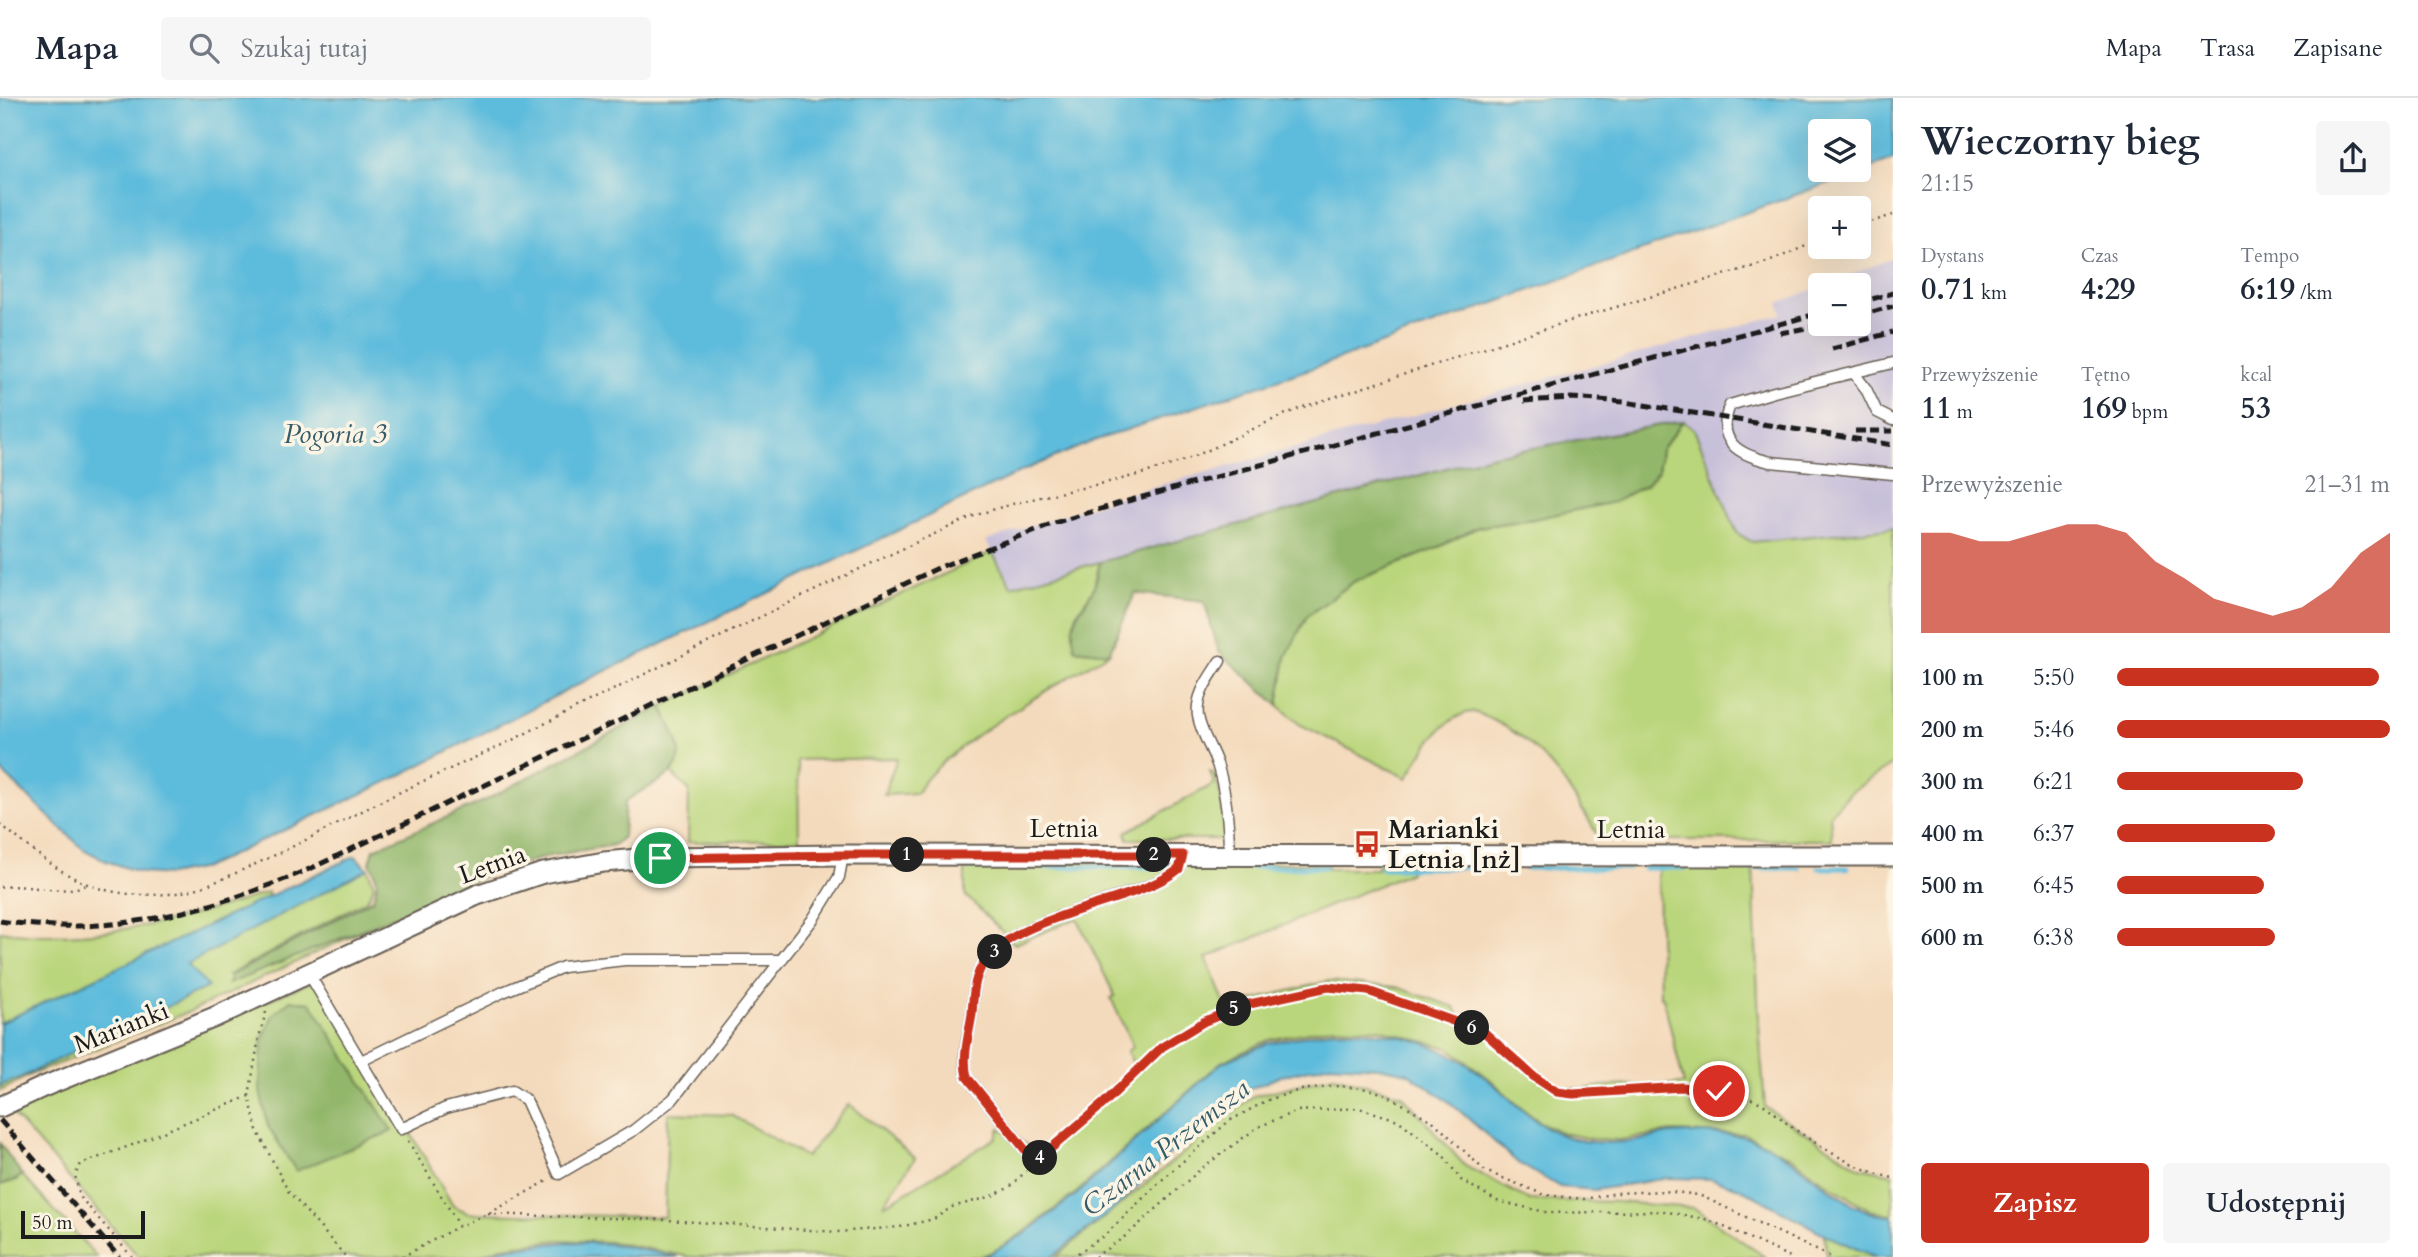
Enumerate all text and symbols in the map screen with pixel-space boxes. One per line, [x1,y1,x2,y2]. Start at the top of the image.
search box [161,17,651,80]
text: Mapa [35,26,119,71]
icon: search [185,29,223,67]
text: Szukaj tutaj [241,31,368,66]
text: Mapa [2106,32,2162,65]
text: Trasa [2200,32,2255,65]
text: Zapisane [2293,32,2383,65]
text: Wieczorny bieg [1921,116,2200,168]
map controls [1808,119,1871,336]
button: layers [1808,119,1871,182]
button: share [2316,121,2390,195]
text: 21:15 [1921,168,1974,199]
button: + [1808,196,1871,259]
text: Dystans [1921,243,1984,269]
text: Czas [2081,243,2118,269]
text: Tempo [2240,243,2299,269]
text: 0.71 [1921,269,1976,310]
text: 4:29 [2081,269,2135,310]
text: 6:19 [2240,269,2295,310]
button: − [1808,273,1871,336]
text: km [1976,280,2007,306]
text: /km [2295,280,2333,306]
text: Przewyższenie [1921,362,2038,388]
text: Tętno [2081,362,2130,388]
text: kcal [2240,362,2272,388]
text: 11 [1921,388,1952,429]
text: 169 [2081,388,2127,429]
text: 53 [2240,388,2271,429]
text: m [1952,399,1973,425]
text: bpm [2127,399,2168,425]
water label: Pogoria 3 [284,415,387,453]
text: Przewyższenie [1921,469,2063,500]
text: 21–31 m [2305,469,2390,500]
text: 100 m [1921,662,1984,693]
text: 5:50 [2033,662,2074,693]
text: 200 m [1921,714,1984,745]
text: 5:46 [2033,714,2074,745]
text: 300 m [1921,766,1984,797]
text: 6:21 [2033,766,2074,797]
street label: Letnia [1029,811,1099,846]
place label: Marianki Letnia [nż] [1388,812,1521,877]
street label: Letnia [1596,812,1666,847]
text: 400 m [1921,818,1984,849]
text: 6:37 [2033,818,2074,849]
pin [630,828,690,888]
bus stop icon: Marianki Letnia [nż] [1352,829,1382,859]
street label: Letnia [454,836,531,893]
pin: 1 [890,838,925,872]
pin: 2 [1136,838,1172,872]
icon: arrive [641,839,679,877]
text: 1 [902,841,911,867]
text: 2 [1149,841,1158,867]
text: 500 m [1921,870,1984,901]
text: 6:45 [2033,870,2074,901]
text: 600 m [1921,922,1984,953]
text: 6:38 [2033,922,2074,953]
pin: 3 [978,934,1012,970]
text: 3 [990,938,999,964]
pin: 5 [1216,992,1252,1026]
street label: Marianki [68,993,174,1062]
text: 5 [1229,995,1238,1021]
pin: 6 [1454,1010,1490,1046]
text: 6 [1467,1014,1476,1040]
pin [1689,1061,1749,1121]
water label: Czarna Przemsza [1074,1070,1257,1225]
icon: check [1700,1072,1738,1110]
pin: 4 [1023,1140,1058,1176]
text: 4 [1035,1144,1044,1170]
button: Zapisz [1921,1163,2149,1243]
button: Udostępnij [2163,1163,2390,1243]
scale bar [21,1208,145,1240]
text: 50 m [32,1210,73,1236]

